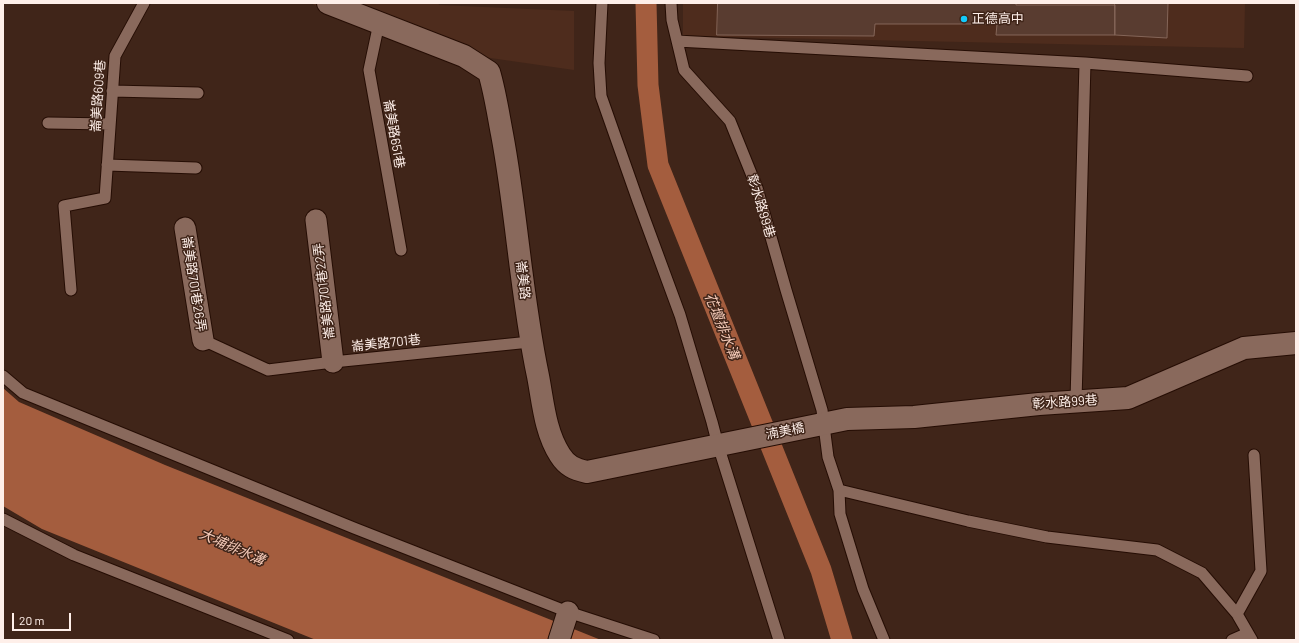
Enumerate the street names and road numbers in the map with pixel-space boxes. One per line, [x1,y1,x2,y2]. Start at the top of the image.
street label: 崙美路609巷 [88,59,108,133]
street label: 崙美路651巷 [380,98,408,170]
street label: 彰水路99巷 [744,172,778,240]
street label: 崙美路701巷26弄 [179,235,209,333]
street label: 崙美路701巷22弄 [310,242,338,340]
street label: 崙美路 [513,260,533,300]
street label: 崙美路701巷 [351,332,421,354]
street label: 彰水路99巷 [1032,392,1098,412]
street label: 湳美橋 [764,420,806,442]

